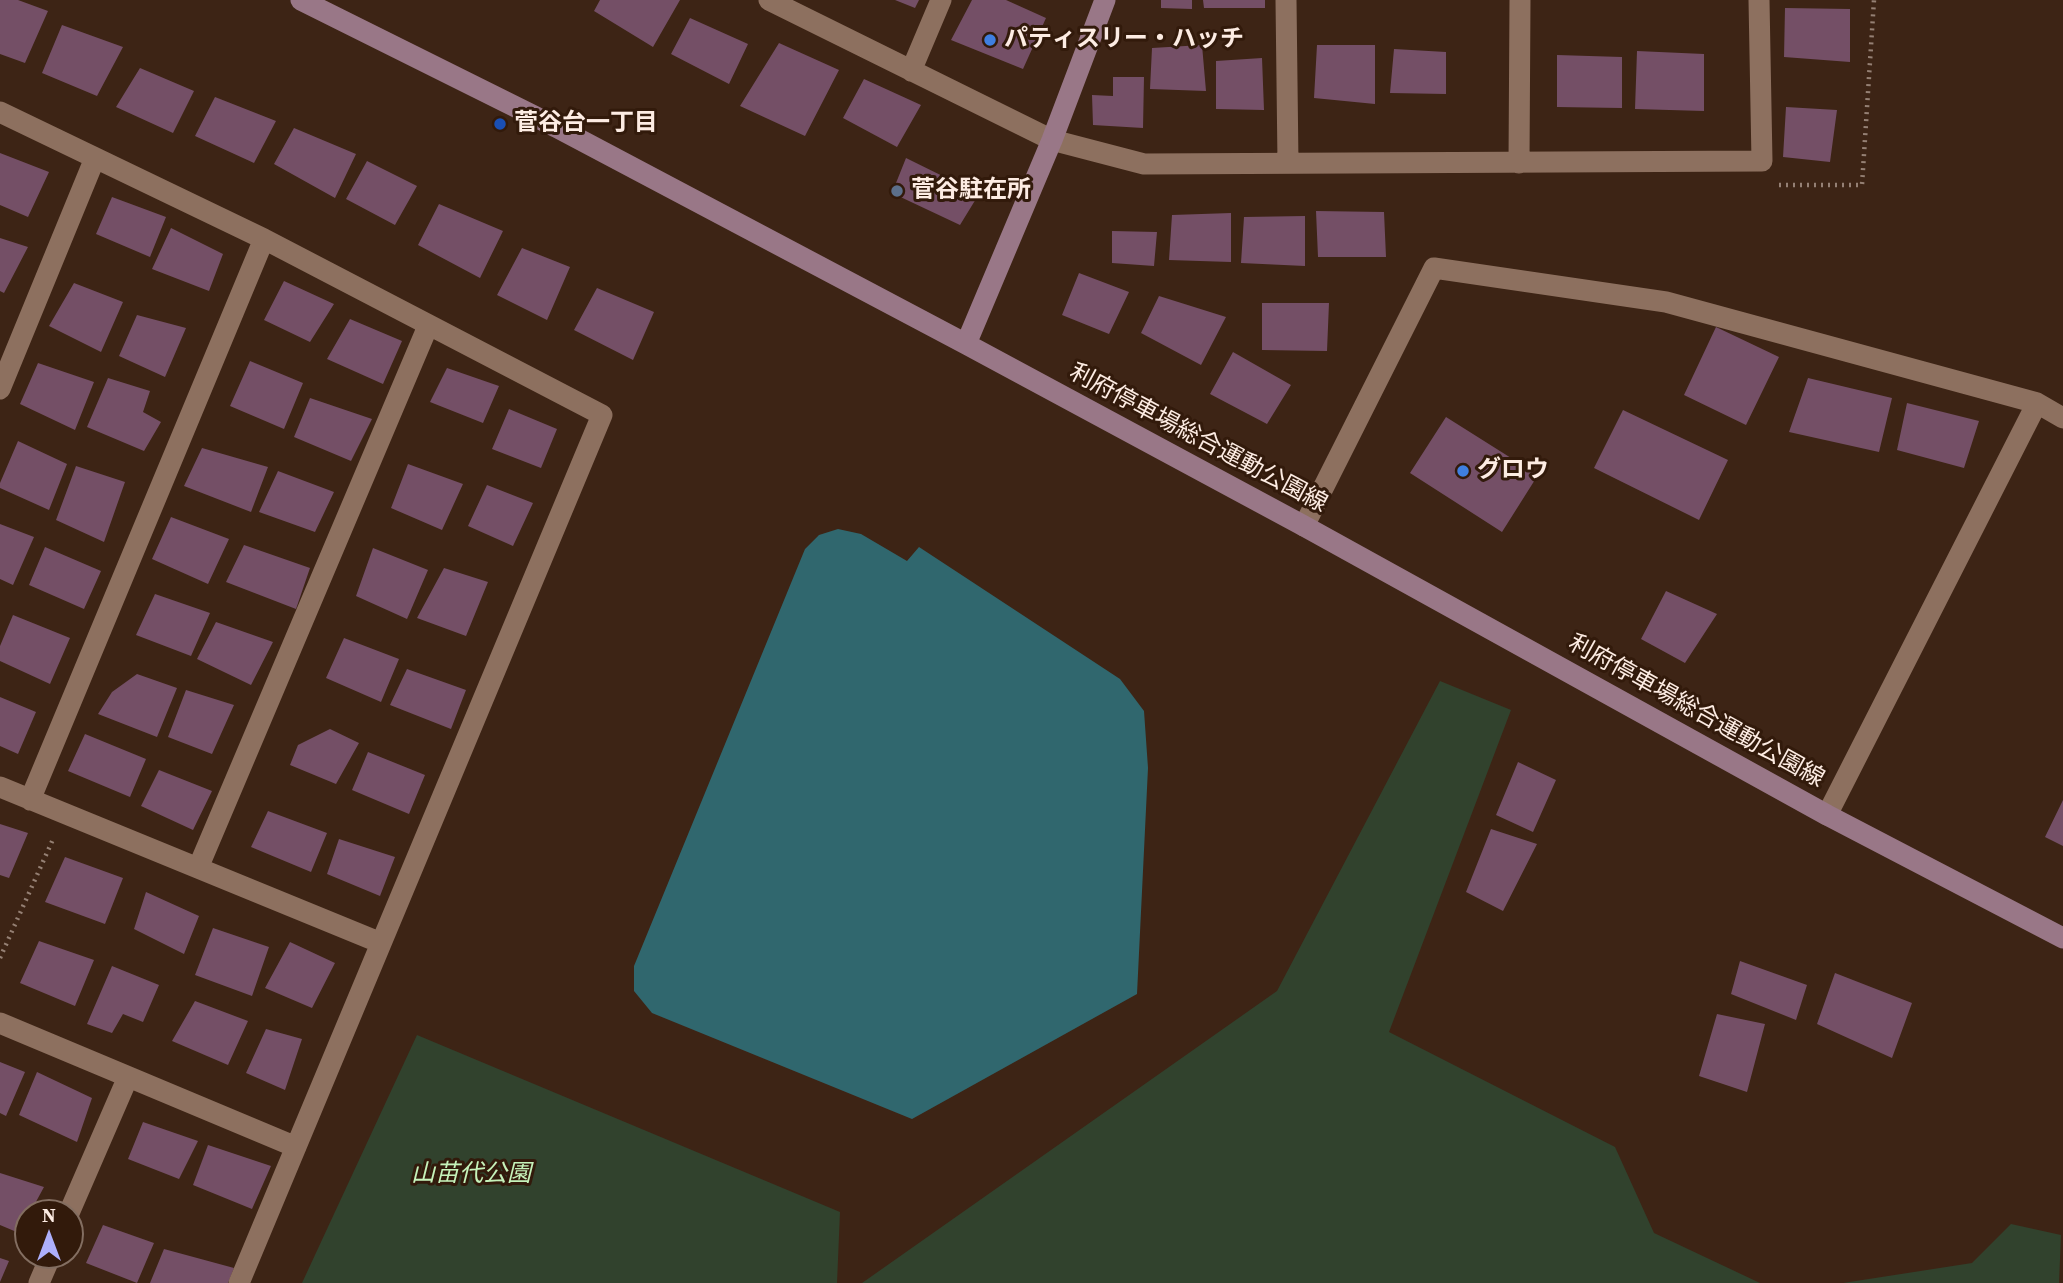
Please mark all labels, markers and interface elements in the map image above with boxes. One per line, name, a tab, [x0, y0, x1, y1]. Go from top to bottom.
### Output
place label: パティスリー・ハッチ	[1004, 26, 1244, 54]
marker: パティスリー・ハッチ	[982, 32, 998, 48]
place label: 菅谷台一丁目	[514, 110, 658, 138]
marker: 菅谷台一丁目	[492, 116, 508, 132]
place label: 菅谷駐在所	[911, 177, 1031, 205]
marker: 菅谷駐在所	[889, 183, 905, 199]
street label: 利府停車場総合運動公園線	[1064, 359, 1332, 519]
place label: グロウ	[1477, 457, 1549, 485]
marker: グロウ	[1455, 463, 1471, 479]
street label: 利府停車場総合運動公園線	[1563, 630, 1829, 794]
park label: 山苗代公園	[411, 1161, 531, 1189]
north arrow	[14, 1199, 84, 1269]
text: N	[42, 1202, 56, 1228]

